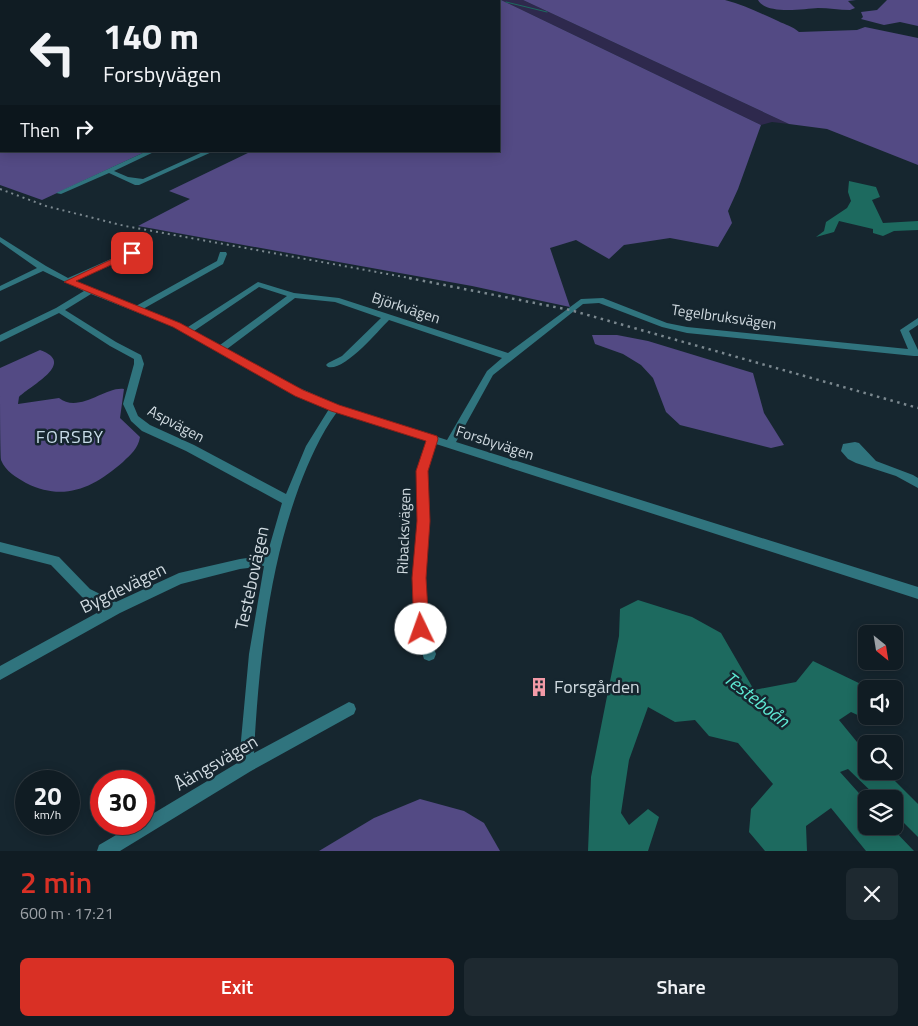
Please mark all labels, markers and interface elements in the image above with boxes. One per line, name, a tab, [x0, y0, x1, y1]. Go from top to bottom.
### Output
text: 140 m	[103, 9, 199, 63]
icon: left	[20, 20, 85, 85]
text: Forsbyvägen	[103, 57, 221, 91]
text: Then	[20, 115, 60, 144]
icon: right	[70, 115, 98, 143]
pin	[111, 232, 153, 274]
icon: arrive	[118, 239, 146, 267]
street label: Björkvägen	[369, 286, 443, 329]
street label: Tegelbruksvägen	[670, 298, 778, 335]
street label: Aspvägen	[144, 399, 209, 448]
street label: Forsbyvägen	[453, 419, 537, 466]
district label: FORSBY	[36, 423, 104, 450]
street label: Ribacksvägen	[390, 487, 417, 575]
street label: Testebovägen	[227, 524, 276, 632]
street label: Bygdevägen	[75, 555, 170, 620]
position arrow	[394, 602, 446, 654]
north arrow	[858, 625, 902, 670]
map controls	[858, 625, 903, 835]
water label: Testeboån	[718, 663, 797, 734]
place label: Forsgården	[554, 673, 640, 700]
building icon: Forsgården	[528, 676, 550, 698]
button: sound	[858, 680, 903, 725]
street label: Åängsvägen	[169, 728, 263, 797]
button: search	[858, 735, 903, 780]
speed limit sign: 30	[90, 770, 155, 835]
text: 20	[33, 777, 62, 815]
button: layers	[858, 790, 903, 835]
text: km/h	[34, 805, 61, 824]
text: 2 min	[20, 859, 92, 905]
button: close	[846, 868, 898, 920]
text: 600 m · 17:21	[20, 901, 114, 925]
button: Exit	[20, 958, 454, 1016]
button: Share	[464, 958, 898, 1016]

